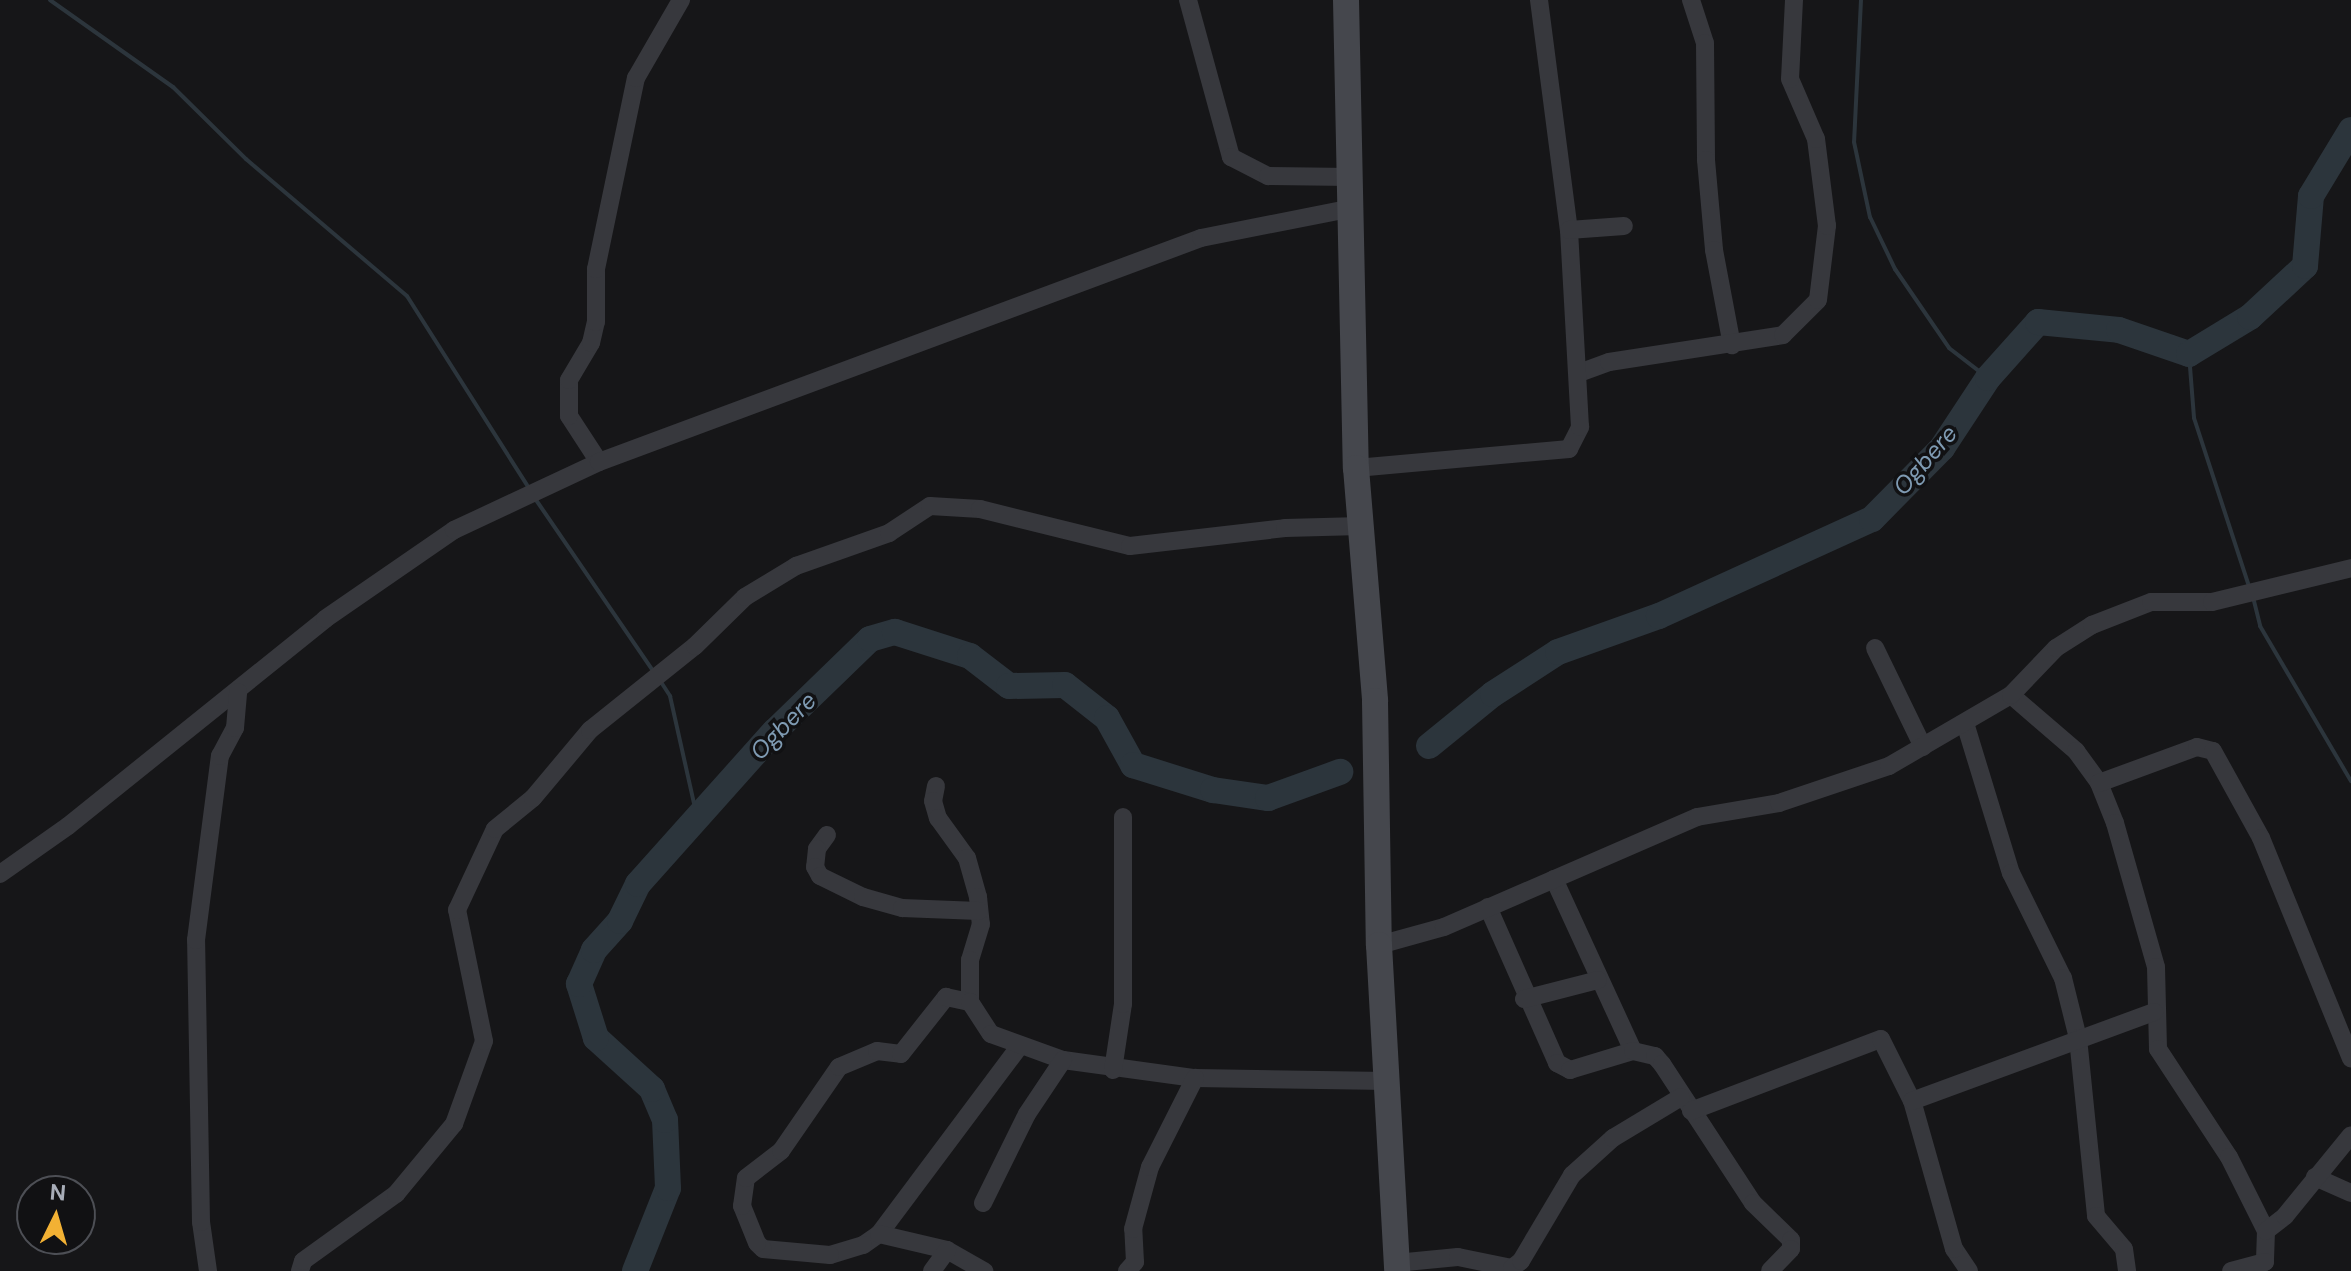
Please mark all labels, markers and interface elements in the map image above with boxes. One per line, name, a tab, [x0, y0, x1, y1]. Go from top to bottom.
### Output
water label: Ogbere	[1887, 419, 1963, 501]
water label: Ogbere	[744, 686, 822, 766]
north arrow	[16, 1175, 96, 1255]
text: N	[49, 1177, 67, 1208]

